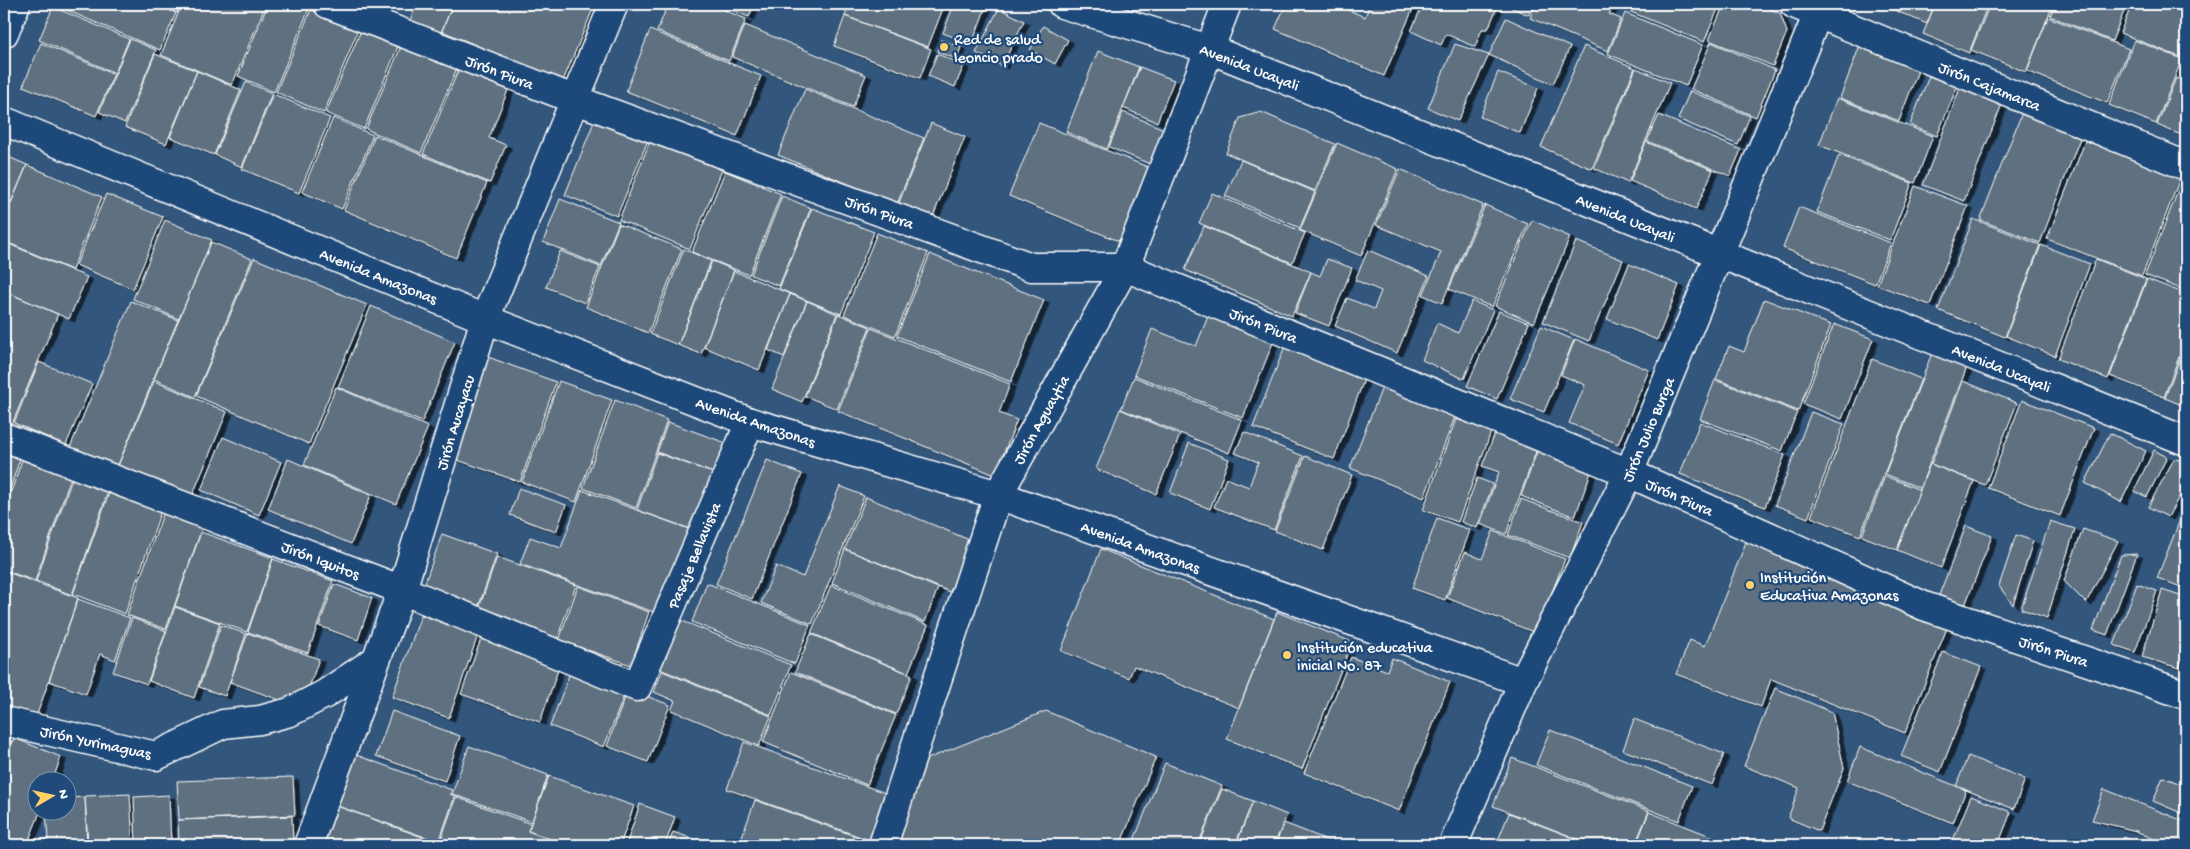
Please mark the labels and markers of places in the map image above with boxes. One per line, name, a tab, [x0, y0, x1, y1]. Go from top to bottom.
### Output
place label: Red de salud leoncio prado	[954, 32, 1043, 69]
marker: Red de salud leoncio prado	[938, 41, 950, 53]
place label: Institución Educativa Amazonas	[1760, 570, 1899, 607]
marker: Institución Educativa Amazonas	[1744, 579, 1756, 591]
place label: Institución educativa inicial No. 87	[1297, 640, 1433, 677]
marker: Institución educativa inicial No. 87	[1281, 649, 1293, 661]

